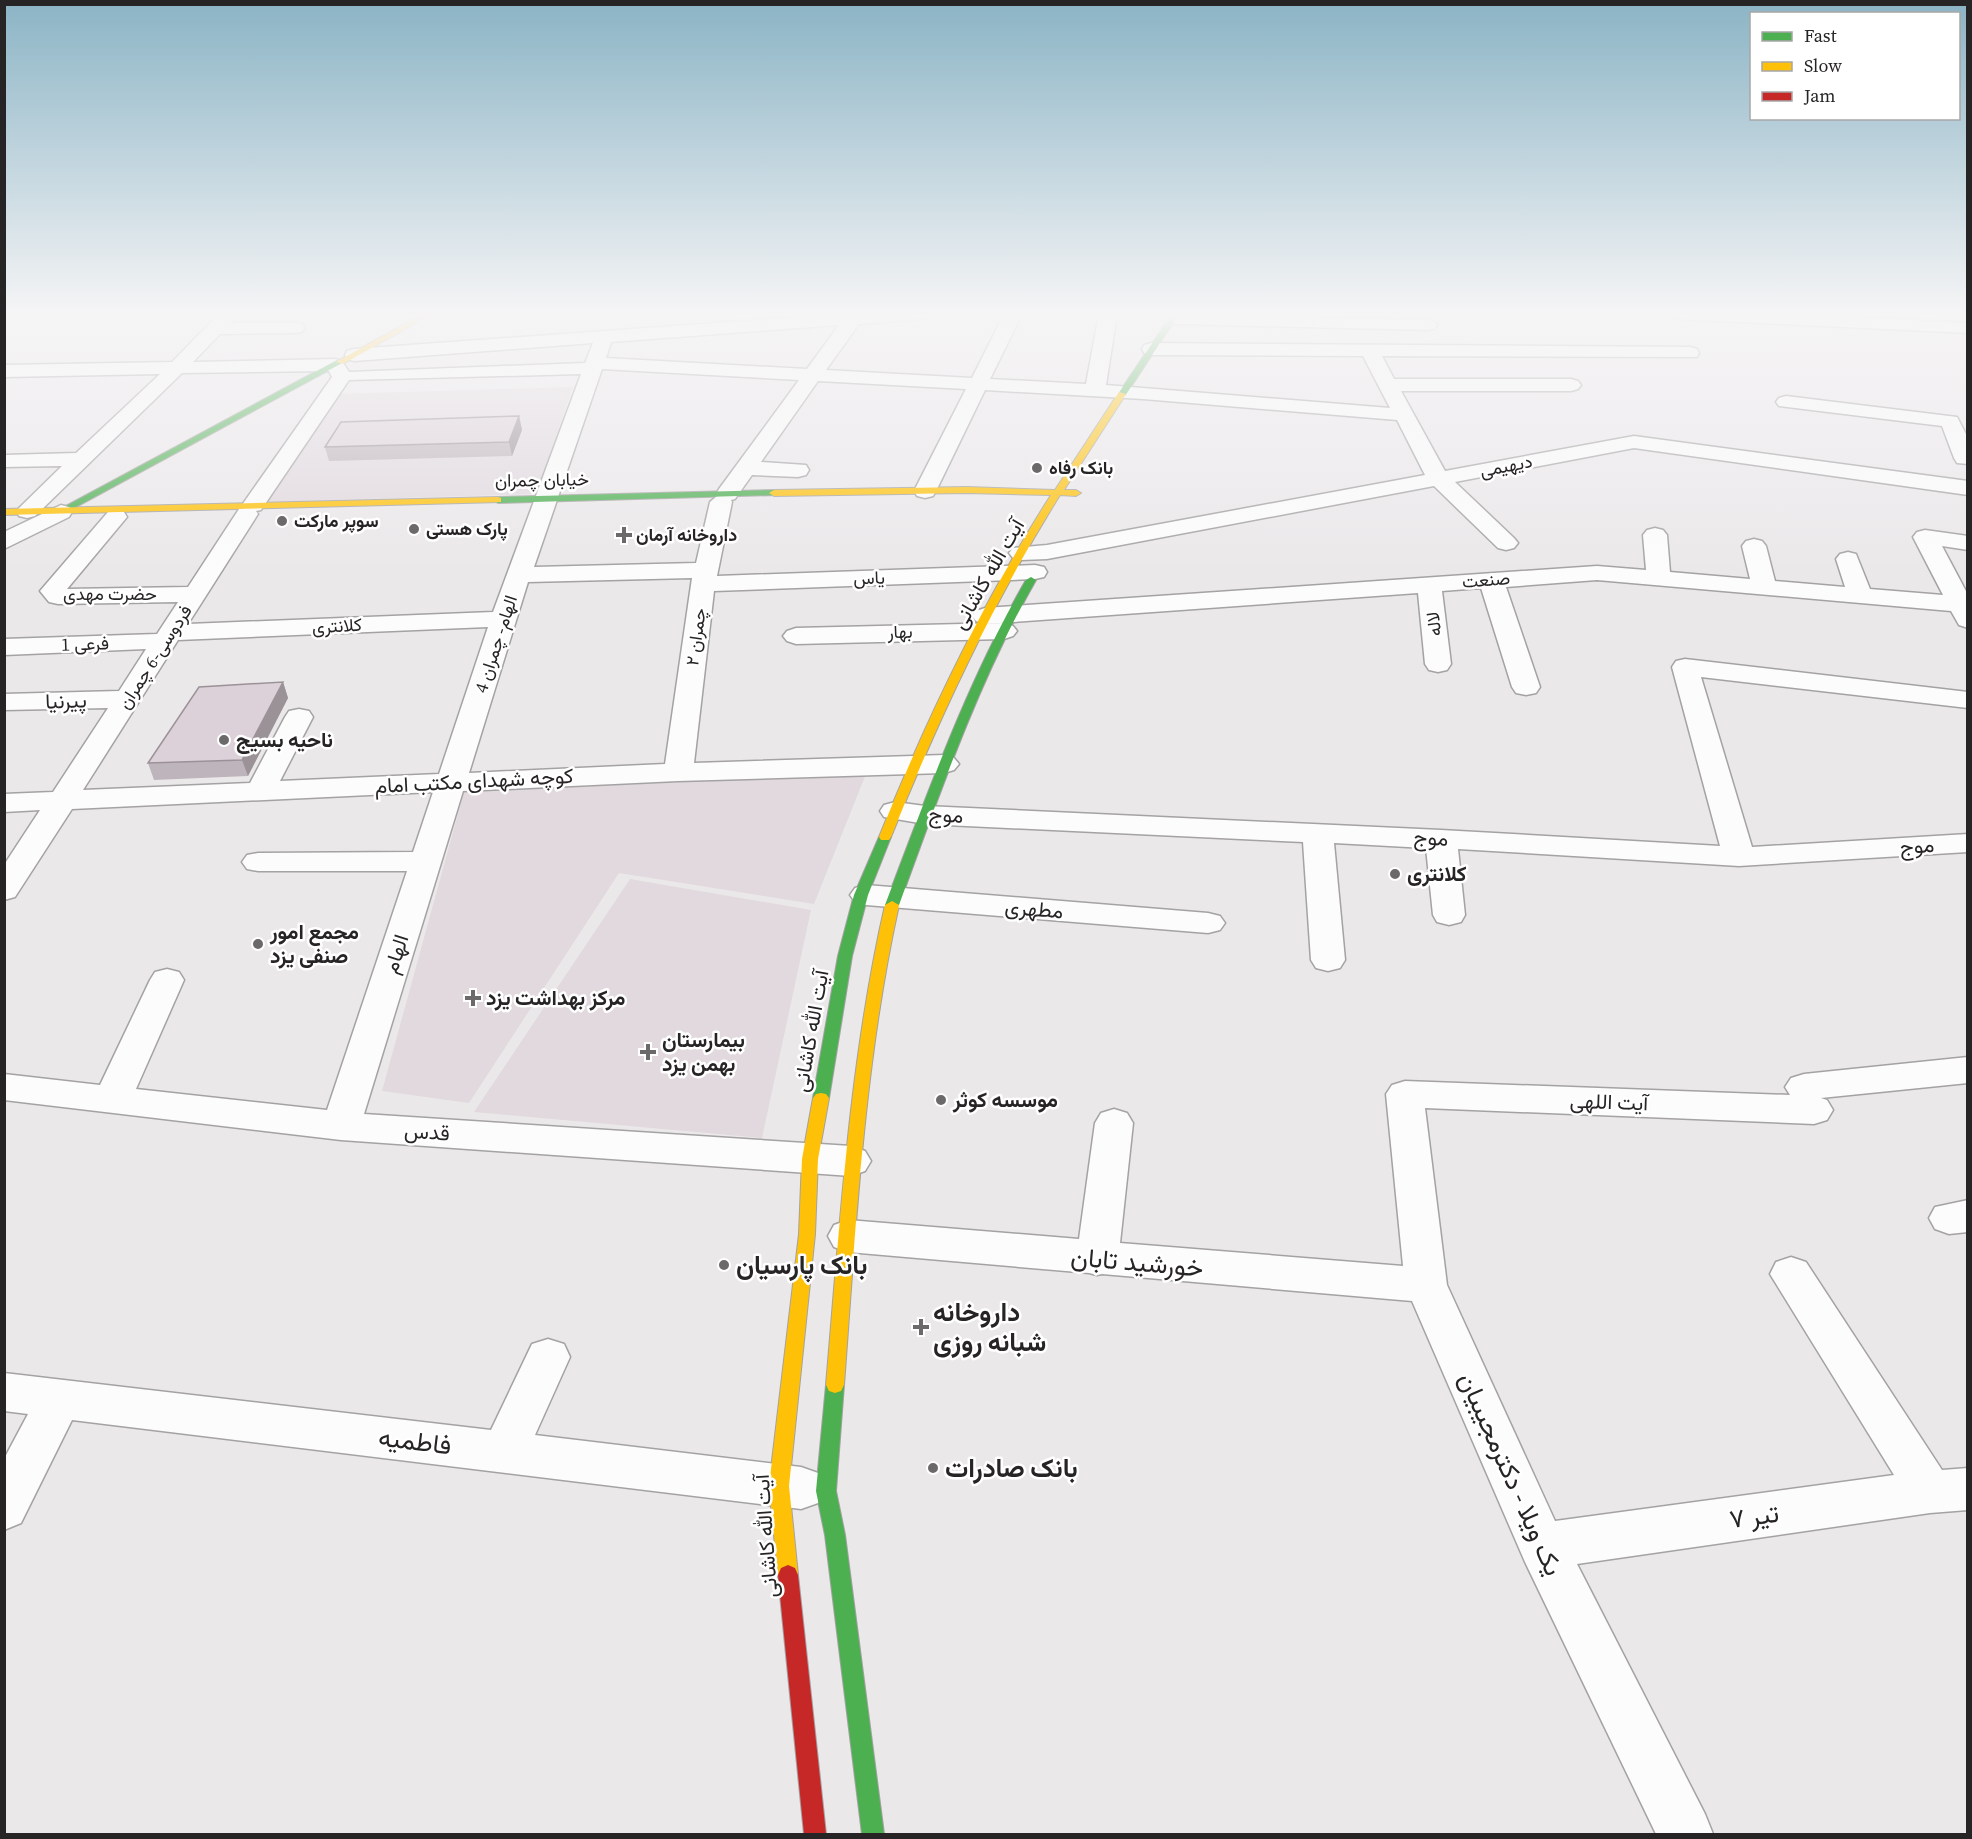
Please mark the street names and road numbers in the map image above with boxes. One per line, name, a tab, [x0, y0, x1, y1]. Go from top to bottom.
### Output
street label: دیهیمی	[1478, 448, 1534, 483]
street label: خیابان چمران	[495, 466, 589, 493]
street label: آیت الله کاشانی	[944, 511, 1032, 635]
street label: یاس	[853, 564, 885, 591]
street label: صنعت	[1461, 565, 1511, 594]
street label: حضرت مهدی	[63, 581, 157, 606]
street label: الهام- چمران 4	[468, 592, 523, 696]
street label: فردوسی-6 چمران	[112, 600, 198, 714]
street label: چمران ۲	[679, 606, 712, 667]
street label: لاله	[1420, 610, 1447, 638]
street label: کلانتری	[311, 612, 363, 639]
street label: بهار	[886, 619, 913, 644]
street label: فرعی 1	[61, 630, 109, 657]
street label: پیرنیا	[45, 685, 87, 716]
street label: کوچه شهدای مکتب امام	[374, 761, 574, 800]
street label: موج	[928, 799, 964, 830]
street label: موج	[1413, 822, 1449, 853]
street label: موج	[1899, 830, 1935, 861]
street label: مطهری	[1004, 891, 1065, 926]
street label: الهام	[376, 931, 415, 977]
street label: آیت الله کاشانی	[785, 965, 836, 1094]
street label: آیت اللهی	[1569, 1086, 1651, 1117]
street label: قدس	[403, 1115, 451, 1148]
street label: خورشید تابان	[1069, 1238, 1205, 1286]
street label: یک ویلا - دکترمجیبیان	[1450, 1367, 1572, 1581]
street label: فاطمیه	[376, 1419, 454, 1463]
street label: آیت الله کاشانی	[747, 1471, 784, 1599]
street label: ۷ تیر	[1727, 1495, 1781, 1537]

